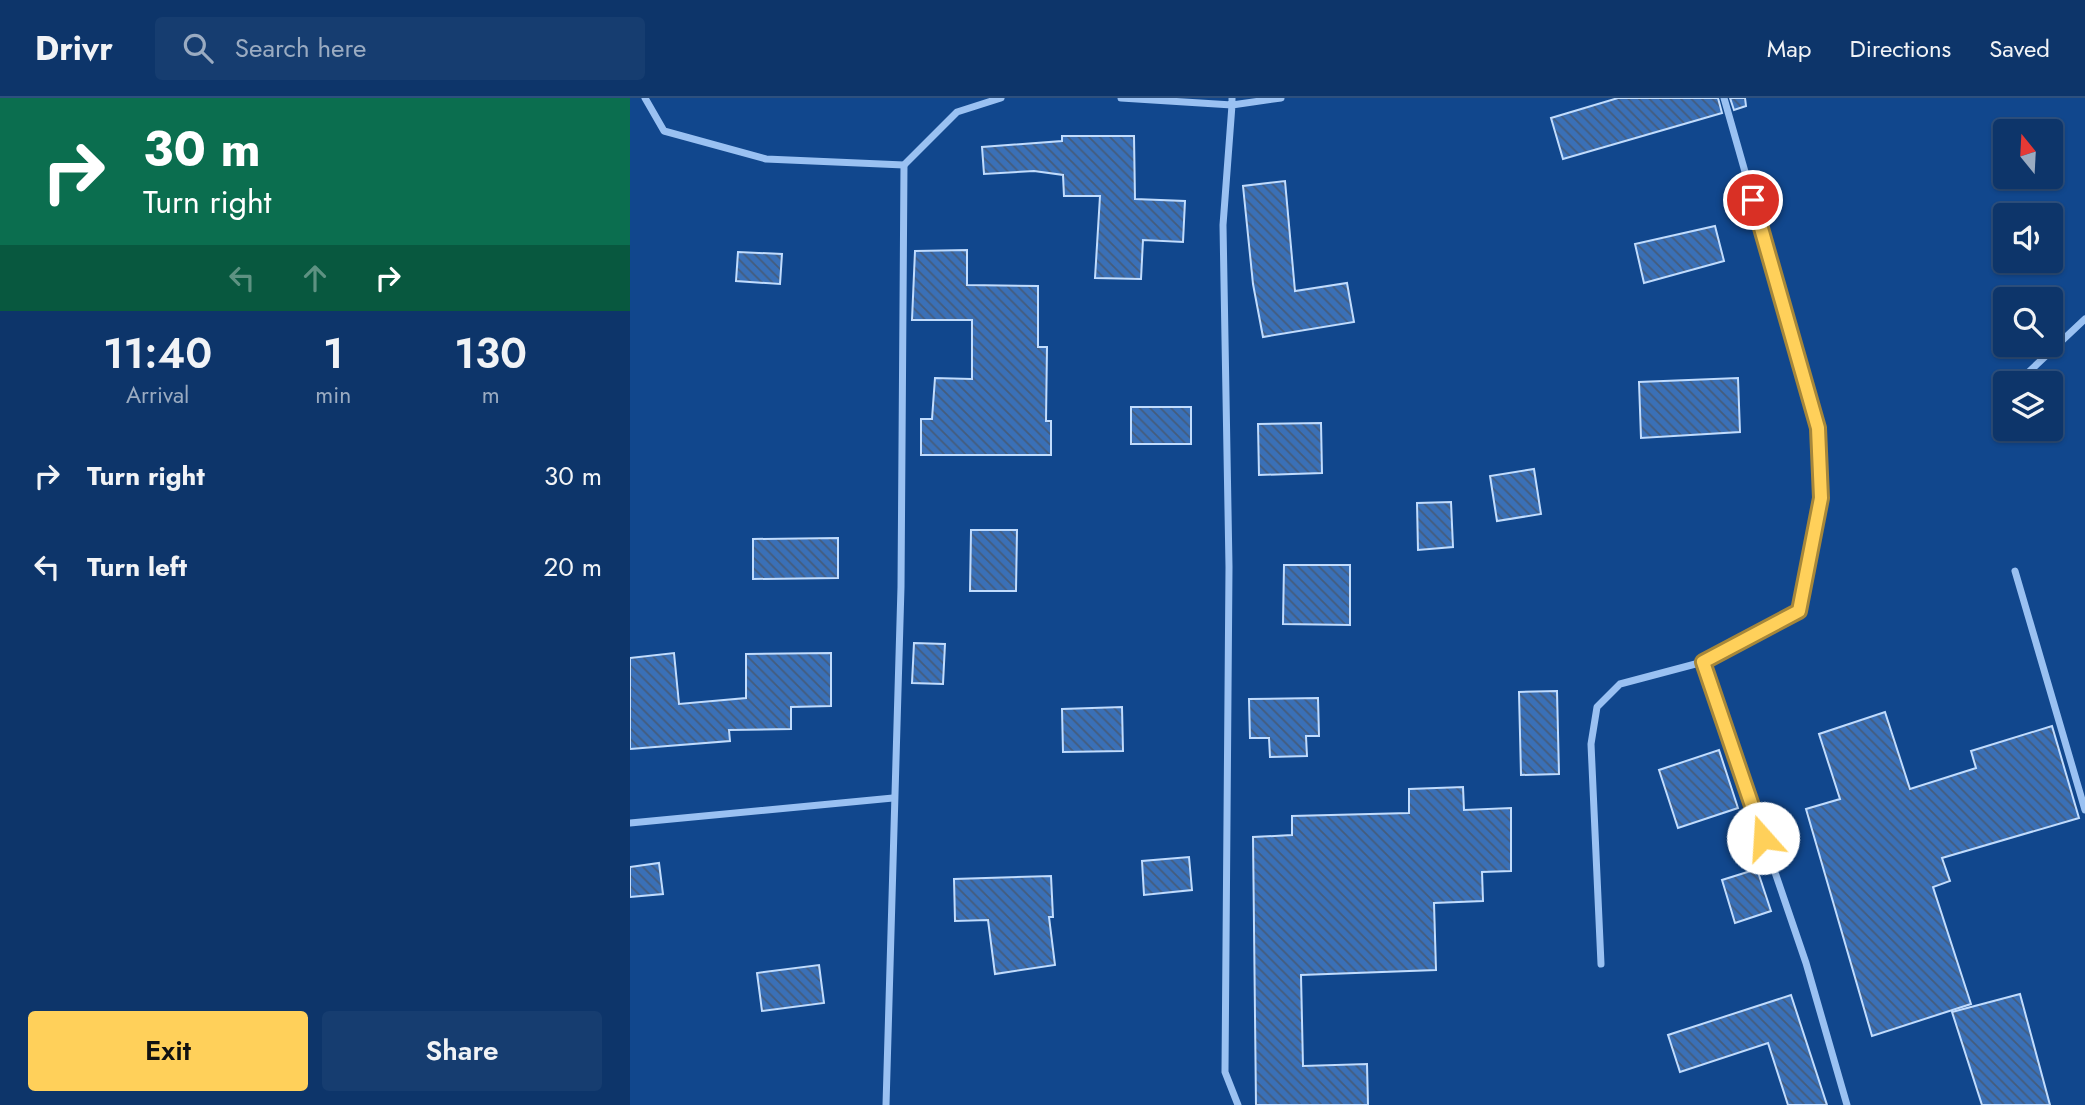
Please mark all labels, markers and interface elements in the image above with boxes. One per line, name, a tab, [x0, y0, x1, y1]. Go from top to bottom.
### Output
search box	[155, 17, 645, 80]
text: Drivr	[35, 25, 113, 72]
icon: search	[179, 29, 217, 67]
text: Search here	[235, 29, 366, 67]
text: Map	[1767, 31, 1812, 66]
text: Directions	[1850, 31, 1951, 66]
text: Saved	[1989, 31, 2050, 66]
text: 30 m	[143, 114, 261, 184]
north arrow	[1993, 119, 2063, 189]
map controls	[1993, 119, 2063, 441]
icon: right	[28, 126, 119, 217]
pin	[1723, 170, 1783, 230]
text: Turn right	[143, 179, 272, 225]
icon: arrive	[1734, 181, 1772, 219]
button: sound	[1993, 203, 2063, 273]
icon: left	[223, 259, 261, 297]
icon: ahead	[296, 259, 334, 297]
icon: right	[369, 259, 407, 297]
button: search	[1993, 287, 2063, 357]
text: 11:40	[103, 323, 212, 384]
text: 1	[323, 323, 344, 384]
text: 130	[454, 323, 527, 384]
button: layers	[1993, 371, 2063, 441]
text: Arrival	[126, 378, 189, 412]
text: min	[315, 378, 351, 412]
text: m	[482, 378, 500, 412]
icon: right	[28, 457, 66, 495]
text: Turn right	[87, 457, 205, 495]
text: 30 m	[544, 457, 602, 495]
icon: left	[28, 548, 66, 586]
text: Turn left	[87, 548, 187, 586]
text: 20 m	[544, 548, 602, 586]
position arrow	[1726, 801, 1800, 875]
button: Exit	[28, 1011, 308, 1091]
button: Share	[322, 1011, 602, 1091]

